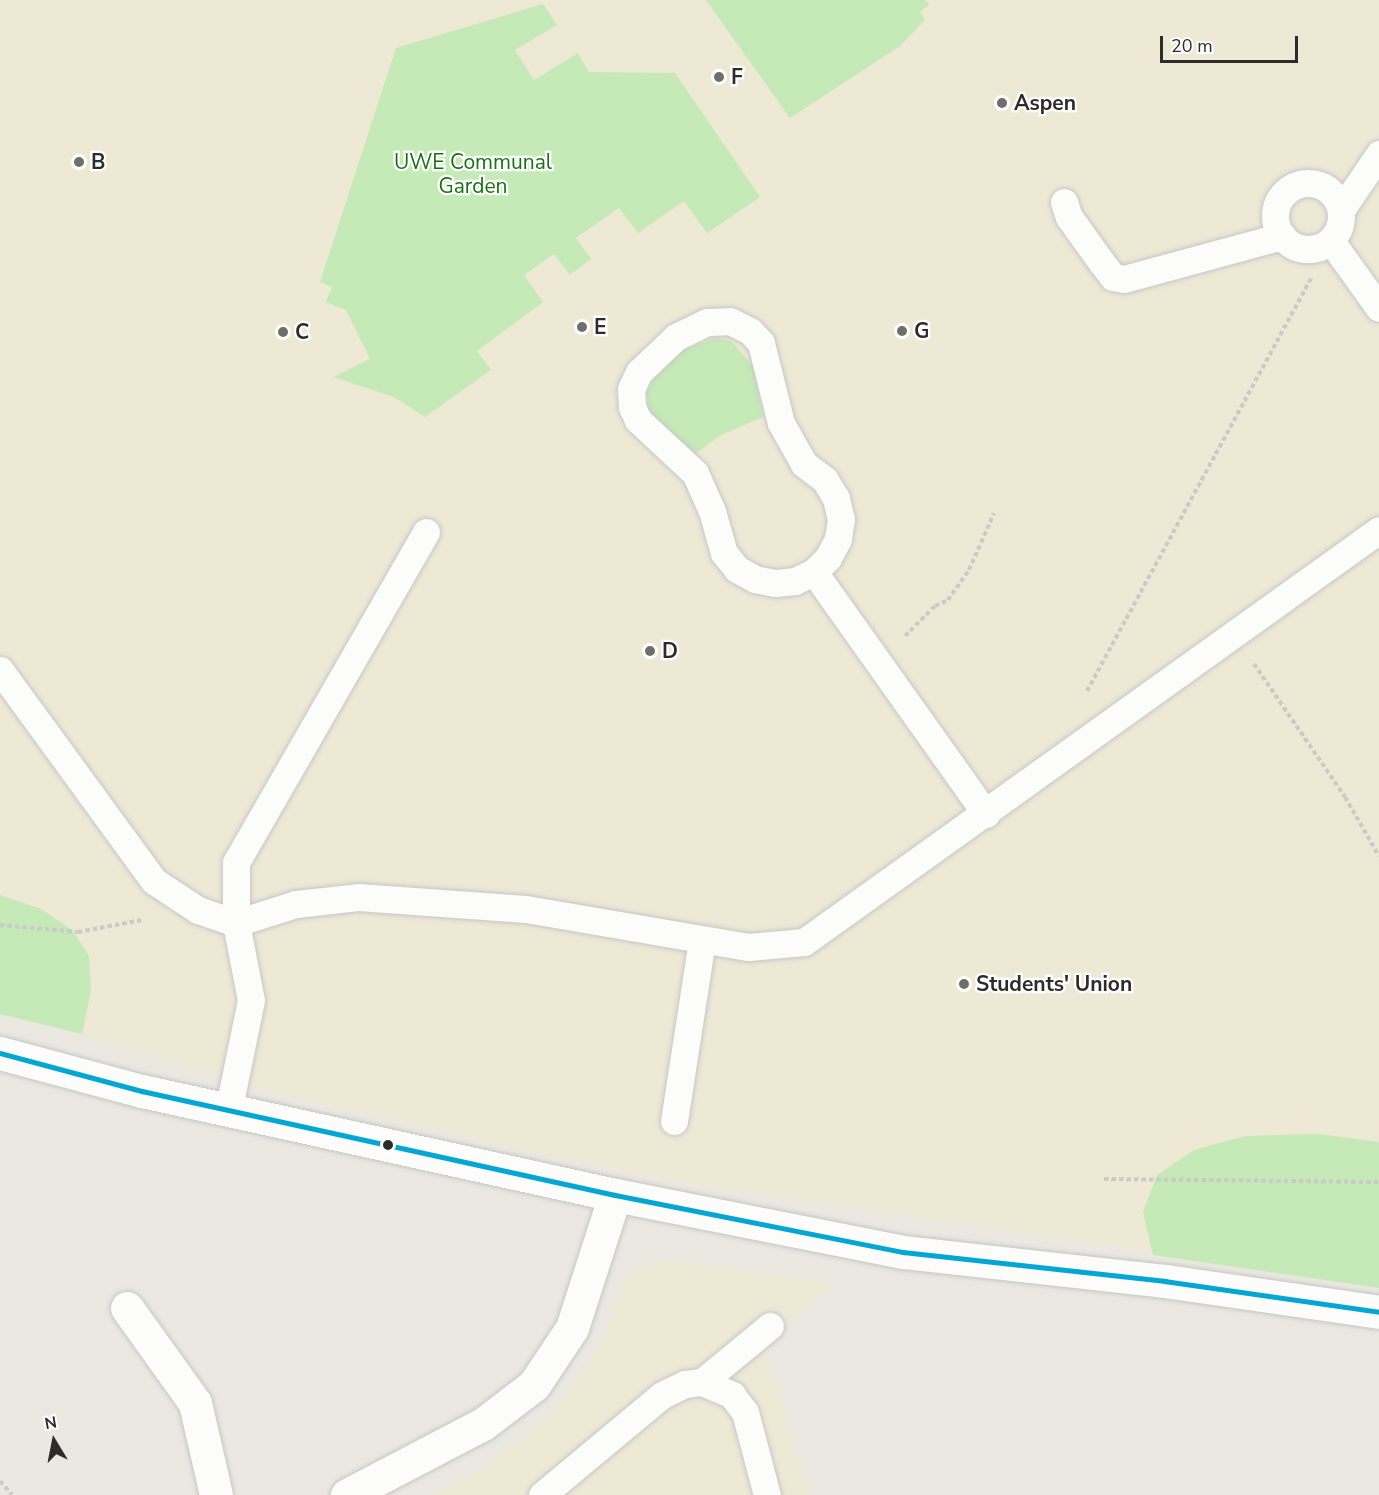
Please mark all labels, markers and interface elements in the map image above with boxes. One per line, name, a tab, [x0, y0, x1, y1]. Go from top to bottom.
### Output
scale bar	[1163, 24, 1301, 62]
text: 20 m	[1171, 34, 1213, 58]
place label: F	[731, 64, 743, 90]
marker: F	[712, 70, 726, 84]
place label: Aspen	[1014, 90, 1076, 116]
marker: Aspen	[995, 96, 1009, 110]
place label: B	[91, 149, 105, 175]
park label: UWE Communal Garden	[394, 149, 552, 199]
marker: B	[72, 155, 86, 169]
place label: E	[594, 314, 607, 340]
place label: G	[914, 318, 929, 344]
place label: C	[295, 319, 309, 345]
marker: E	[575, 320, 589, 334]
marker: G	[895, 324, 909, 338]
marker: C	[276, 325, 290, 339]
place label: D	[662, 638, 678, 664]
marker: D	[643, 644, 657, 658]
place label: Students' Union	[976, 971, 1132, 997]
marker: Students' Union	[957, 977, 971, 991]
unlabelled marker	[382, 1139, 394, 1151]
north arrow	[24, 1411, 84, 1471]
text: N	[43, 1411, 59, 1435]

